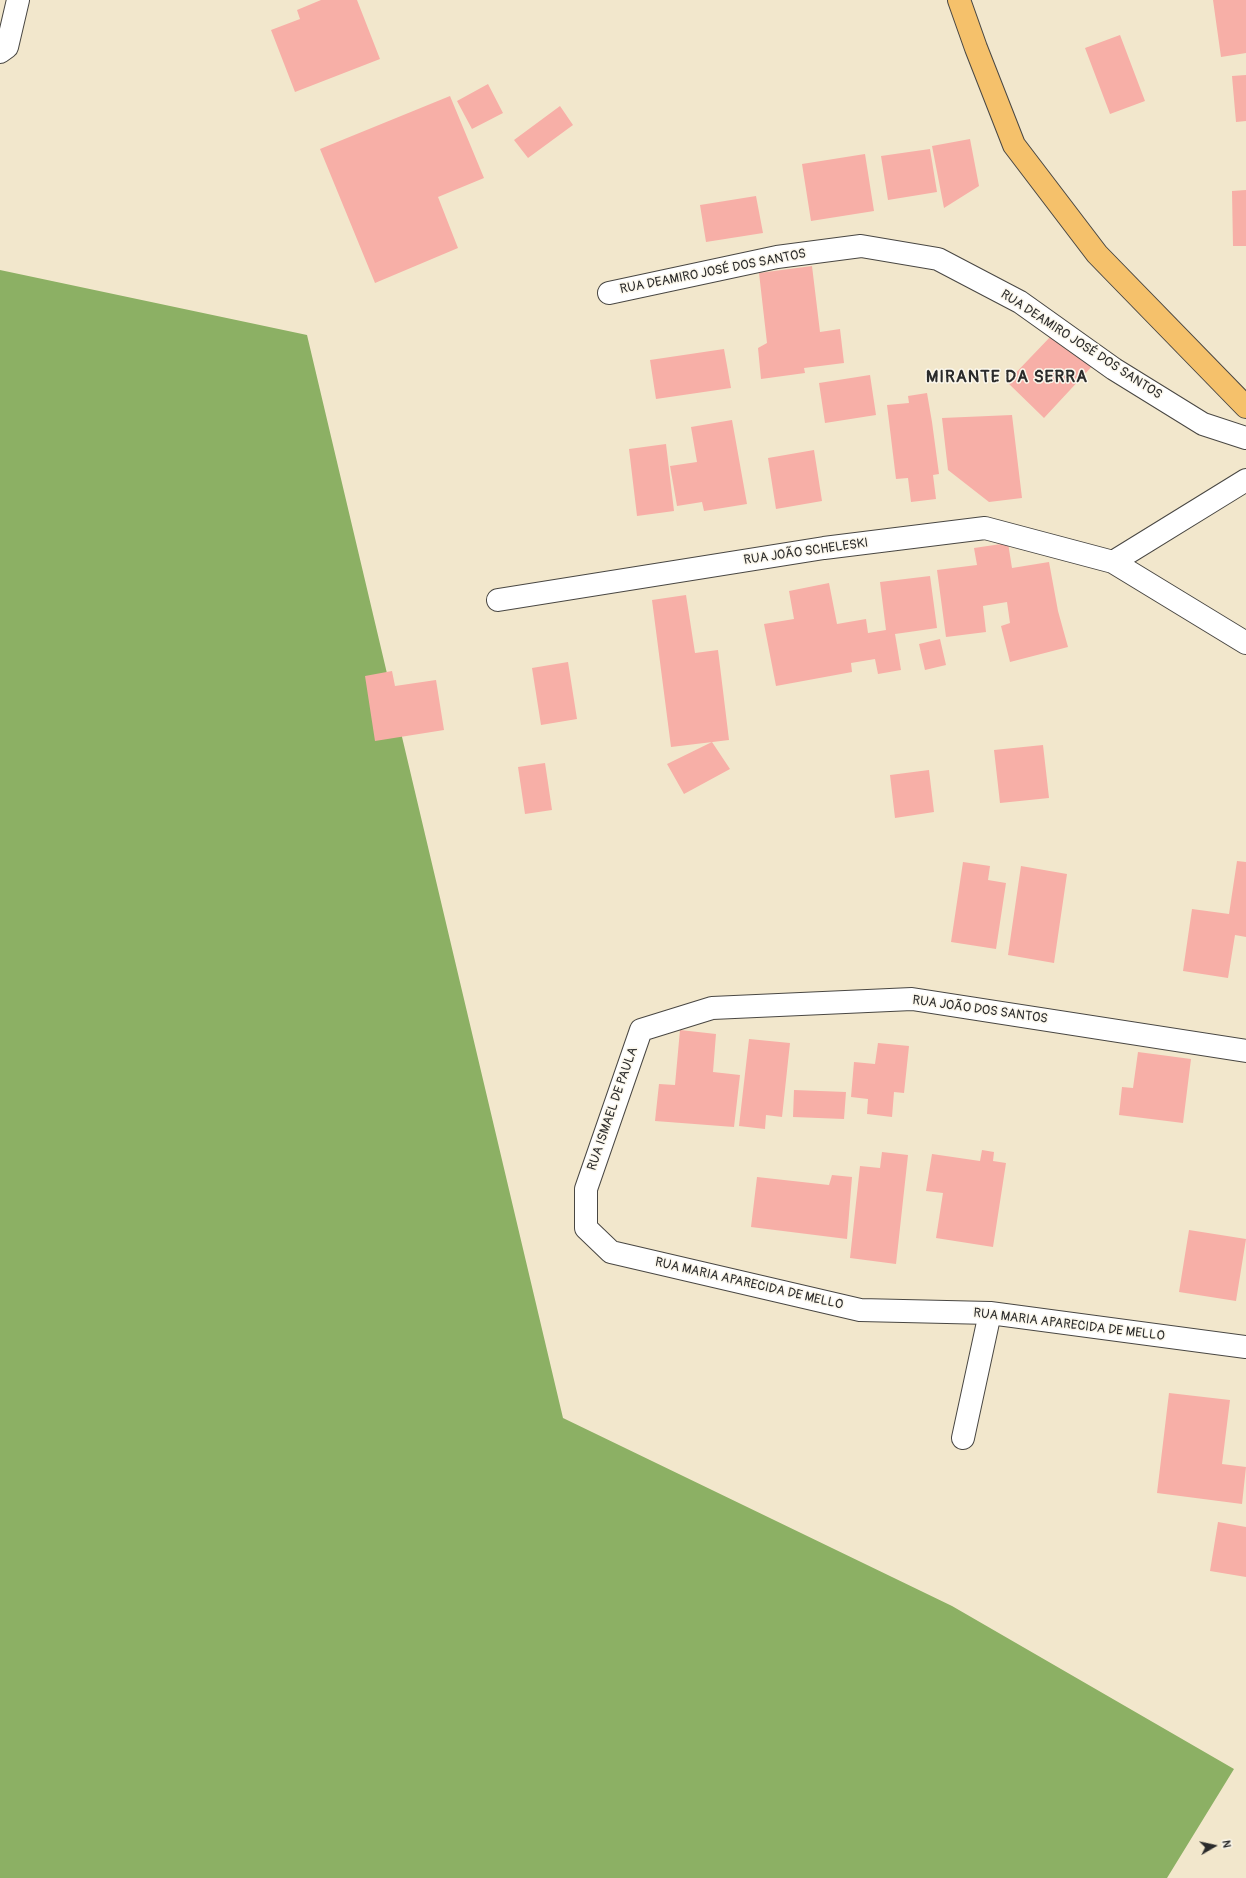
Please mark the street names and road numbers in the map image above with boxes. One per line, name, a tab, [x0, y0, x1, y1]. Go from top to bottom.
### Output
street label: RUA DEAMIRO JOSÉ DOS SANTOS	[619, 246, 807, 298]
street label: RUA DEAMIRO JOSÉ DOS SANTOS	[997, 287, 1165, 403]
street label: RUA JOÃO SCHELESKI	[743, 536, 869, 568]
street label: RUA JOÃO DOS SANTOS	[911, 993, 1049, 1027]
street label: RUA ISMAEL DE PAULA	[585, 1045, 641, 1173]
street label: RUA MARIA APARECIDA DE MELLO	[654, 1255, 844, 1313]
street label: RUA MARIA APARECIDA DE MELLO	[973, 1306, 1165, 1344]

